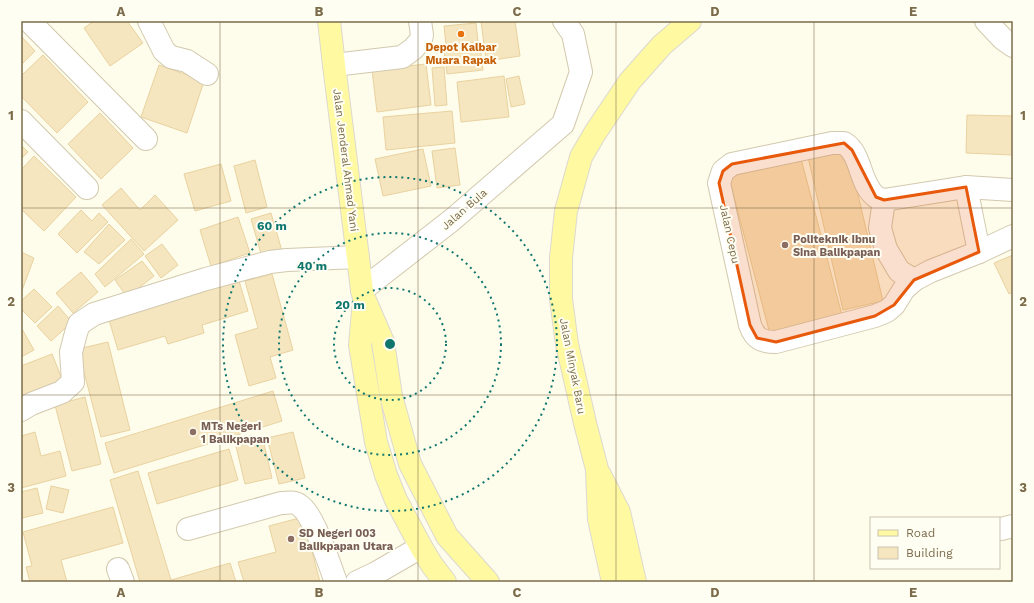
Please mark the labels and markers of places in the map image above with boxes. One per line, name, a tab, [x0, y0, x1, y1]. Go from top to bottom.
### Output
marker: Depot Kalbar Muara Rapak	[456, 29, 466, 39]
place label: Depot Kalbar Muara Rapak	[425, 41, 497, 67]
place label: Politeknik Ibnu Sina Balikpapan	[793, 233, 880, 259]
marker: Politeknik Ibnu Sina Balikpapan	[780, 240, 790, 250]
centre of rings	[383, 337, 397, 351]
place label: MTs Negeri 1 Balikpapan	[201, 420, 270, 446]
marker: MTs Negeri 1 Balikpapan	[188, 427, 198, 437]
place label: SD Negeri 003 Balikpapan Utara	[299, 527, 394, 553]
marker: SD Negeri 003 Balikpapan Utara	[286, 534, 296, 544]

